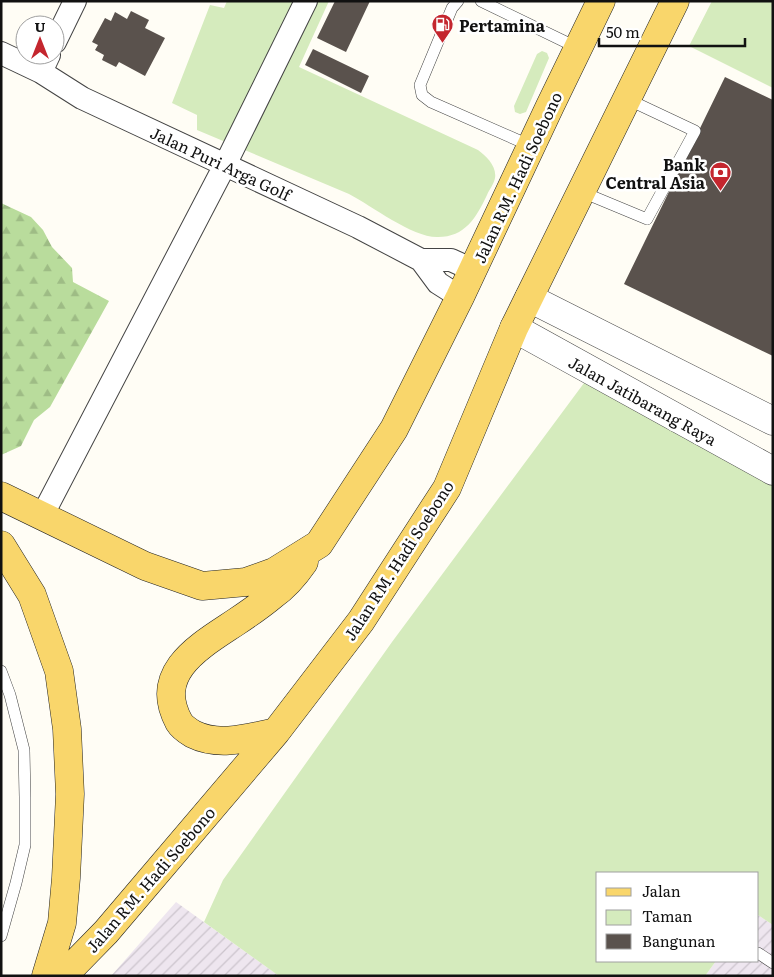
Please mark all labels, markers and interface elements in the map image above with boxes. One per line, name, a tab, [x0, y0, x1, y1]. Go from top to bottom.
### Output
fuel station icon: Pertamina	[431, 13, 455, 44]
place label: Pertamina	[459, 13, 546, 37]
north arrow	[15, 15, 65, 65]
scale bar	[599, 15, 745, 47]
text: U	[34, 16, 46, 36]
text: 50 m	[606, 20, 640, 43]
street label: Jalan RM. Hadi Soebono	[467, 87, 567, 267]
street label: Jalan Puri Arga Golf	[147, 120, 297, 207]
place label: Bank Central Asia	[605, 152, 706, 194]
bank icon: Bank Central Asia	[709, 161, 733, 192]
street label: Jalan Jatibarang Raya	[565, 349, 722, 451]
street label: Jalan RM. Hadi Soebono	[337, 475, 459, 645]
street label: Jalan RM. Hadi Soebono	[80, 801, 220, 957]
legend	[596, 872, 759, 962]
text: Jalan	[642, 879, 681, 902]
text: Taman	[642, 904, 692, 927]
text: Bangunan	[642, 929, 716, 952]

